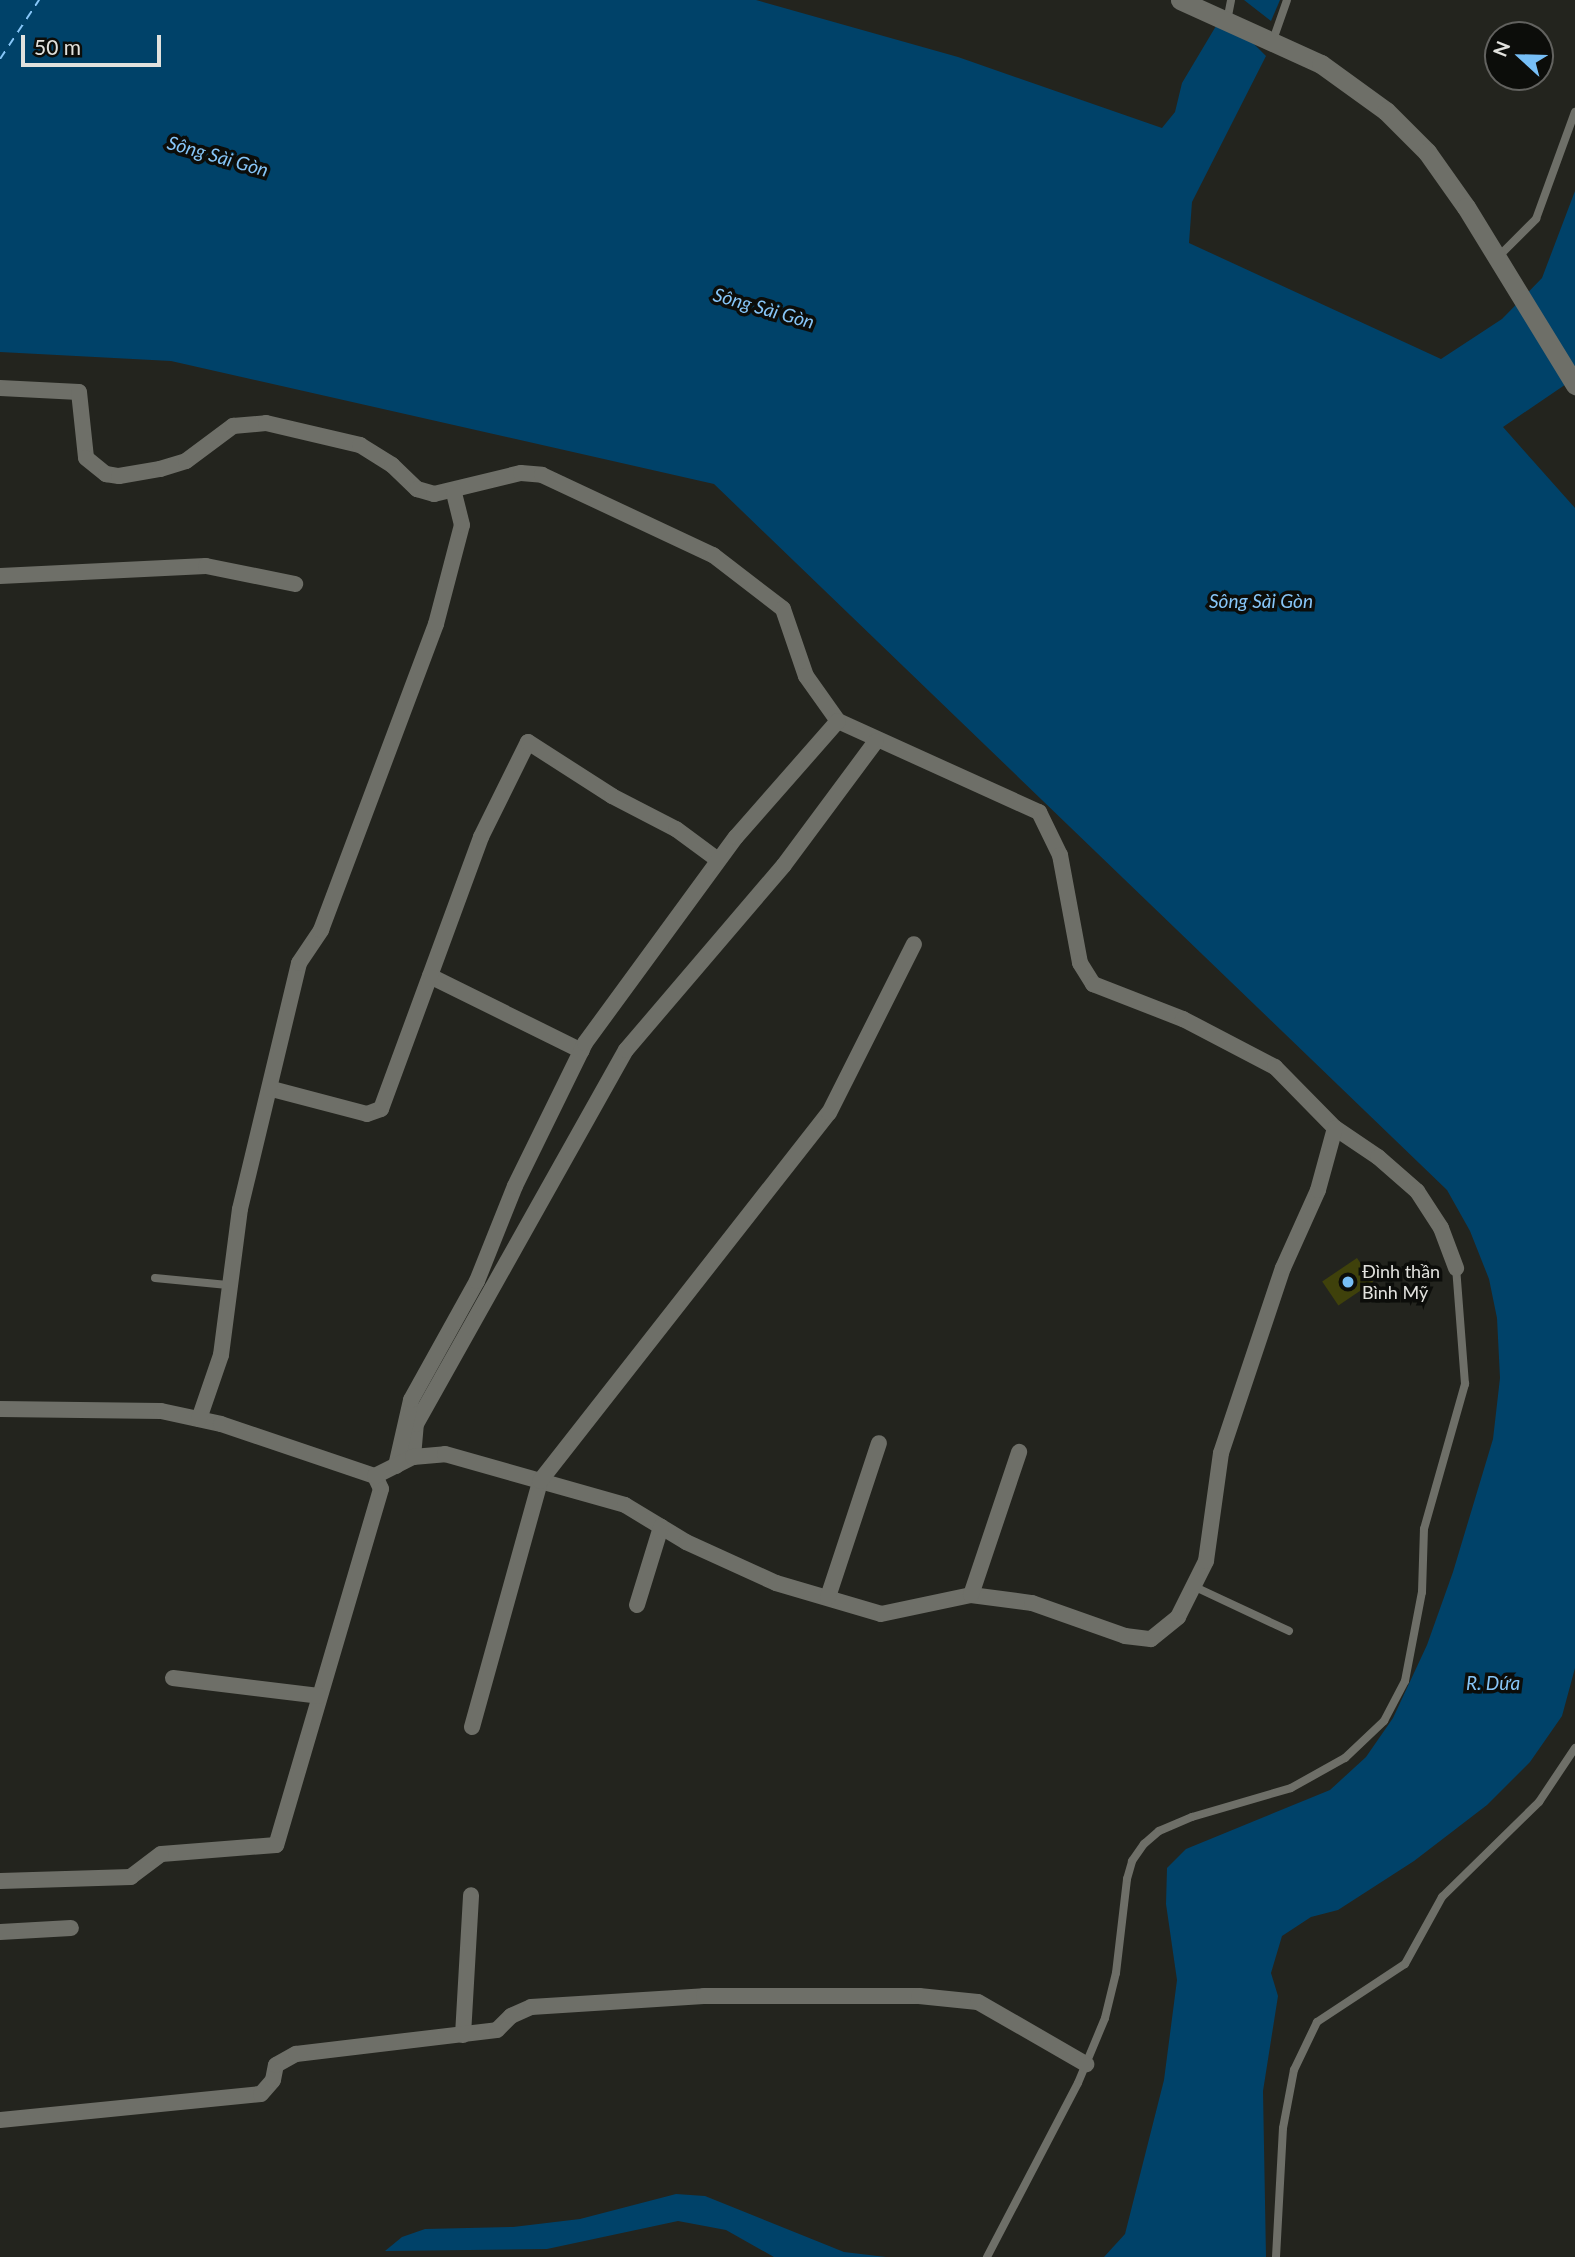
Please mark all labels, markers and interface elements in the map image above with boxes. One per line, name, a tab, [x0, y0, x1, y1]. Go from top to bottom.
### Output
scale bar	[24, 21, 164, 65]
north arrow	[1484, 21, 1554, 91]
text: 50 m	[34, 34, 81, 59]
text: N	[1488, 38, 1514, 60]
water label: Sông Sài Gòn	[165, 131, 271, 181]
water label: Sông Sài Gòn	[711, 283, 817, 333]
water label: Sông Sài Gòn	[1209, 590, 1313, 612]
place label: Đình thần Bình Mỹ	[1362, 1261, 1440, 1304]
marker: Đình thần Bình Mỹ	[1340, 1274, 1356, 1290]
water label: R. Dứa	[1466, 1672, 1520, 1694]

